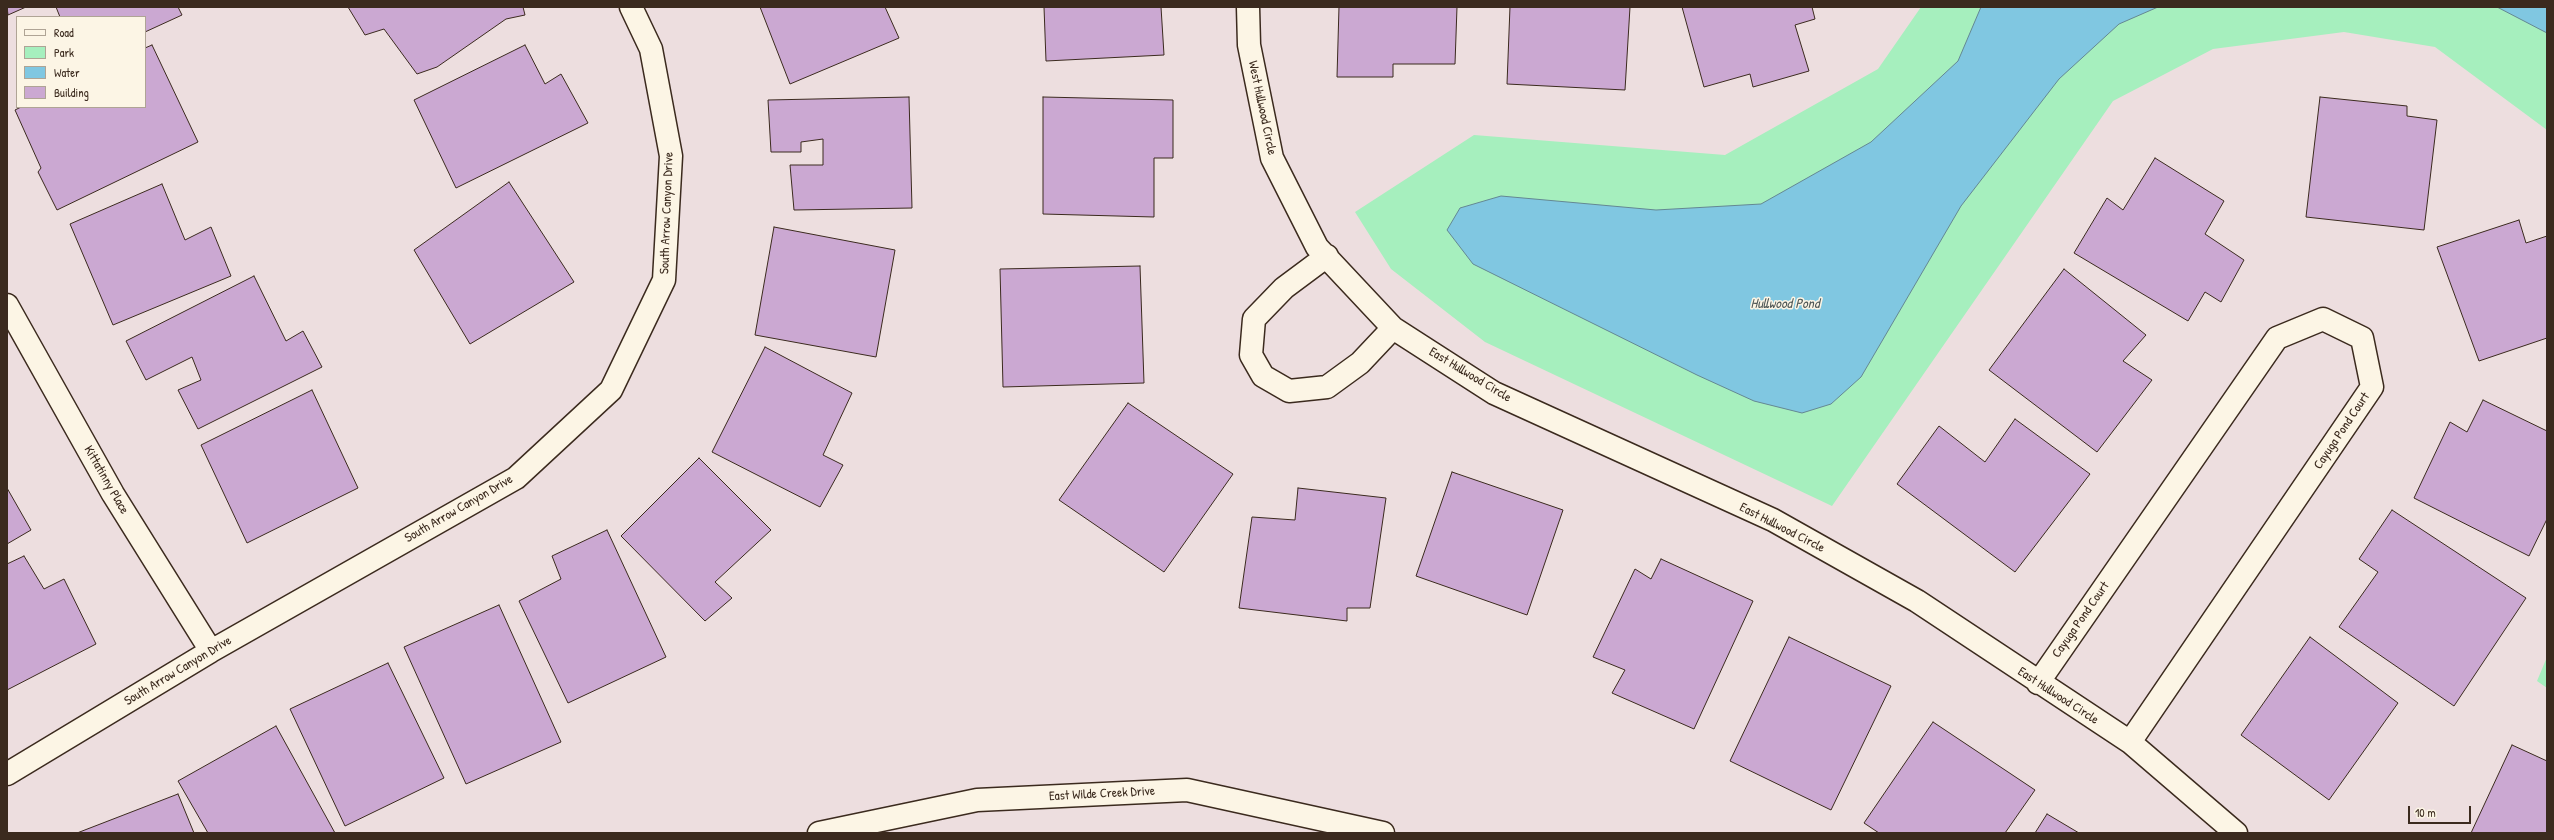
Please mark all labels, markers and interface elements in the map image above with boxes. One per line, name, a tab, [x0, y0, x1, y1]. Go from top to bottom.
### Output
legend	[16, 16, 146, 108]
text: Road	[54, 24, 74, 41]
text: Park	[54, 44, 74, 61]
street label: West Hullwood Circle	[1244, 60, 1280, 156]
text: Water	[54, 64, 80, 81]
text: Building	[54, 84, 89, 101]
street label: South Arrow Canyon Drive	[657, 152, 677, 274]
water label: Hullwood Pond	[1751, 296, 1819, 312]
street label: East Hullwood Circle	[1426, 344, 1514, 406]
street label: Cayuga Pond Court	[2311, 390, 2373, 472]
street label: Kittatinny Place	[80, 443, 132, 517]
street label: South Arrow Canyon Drive	[402, 472, 516, 546]
street label: East Hullwood Circle	[1737, 500, 1827, 556]
street label: Cayuga Pond Court	[2049, 579, 2113, 661]
street label: South Arrow Canyon Drive	[122, 633, 234, 709]
street label: East Hullwood Circle	[2015, 664, 2101, 728]
street label: East Wilde Creek Drive	[1049, 783, 1155, 805]
scale bar	[2410, 798, 2473, 824]
text: 10 m	[2415, 804, 2436, 821]

